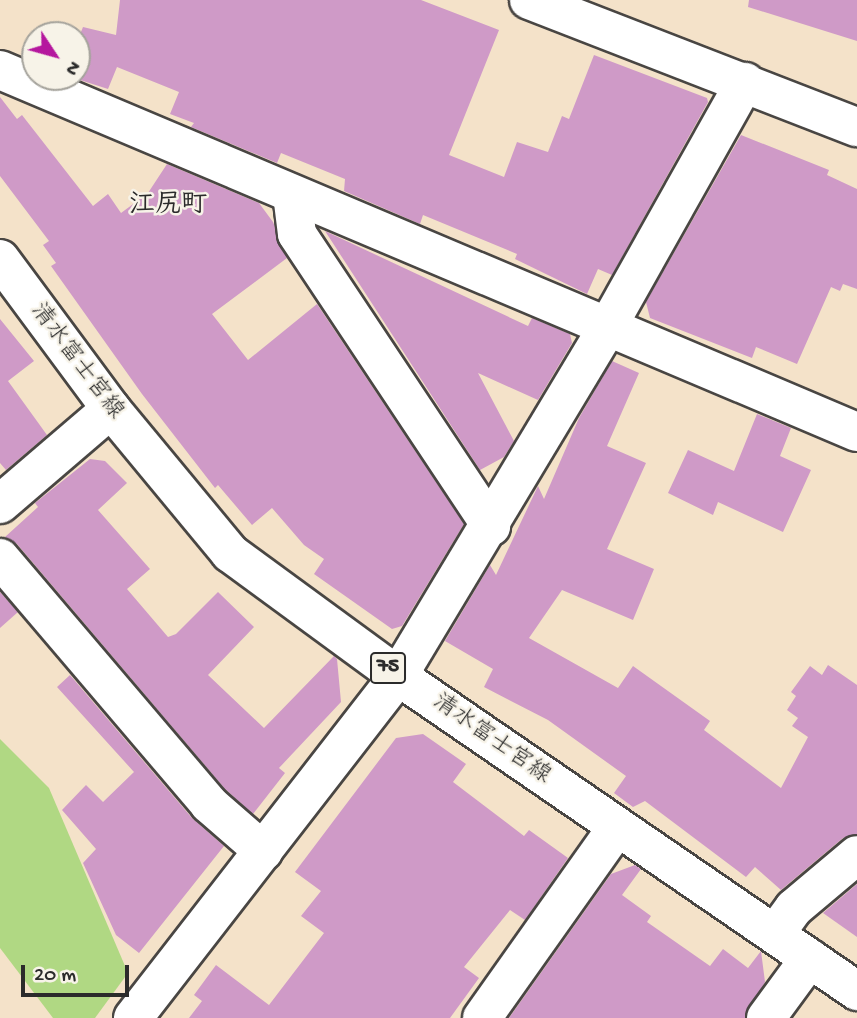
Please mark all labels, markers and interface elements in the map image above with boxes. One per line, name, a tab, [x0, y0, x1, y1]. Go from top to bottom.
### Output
north arrow	[21, 21, 91, 91]
text: N	[59, 56, 85, 79]
district label: 江尻町	[129, 191, 207, 223]
street label: 清水富士宮線	[23, 299, 129, 425]
road number: 75	[369, 650, 407, 686]
street label: 清水富士宮線	[427, 689, 555, 791]
scale bar	[24, 951, 133, 995]
text: 20 m	[34, 964, 76, 989]

